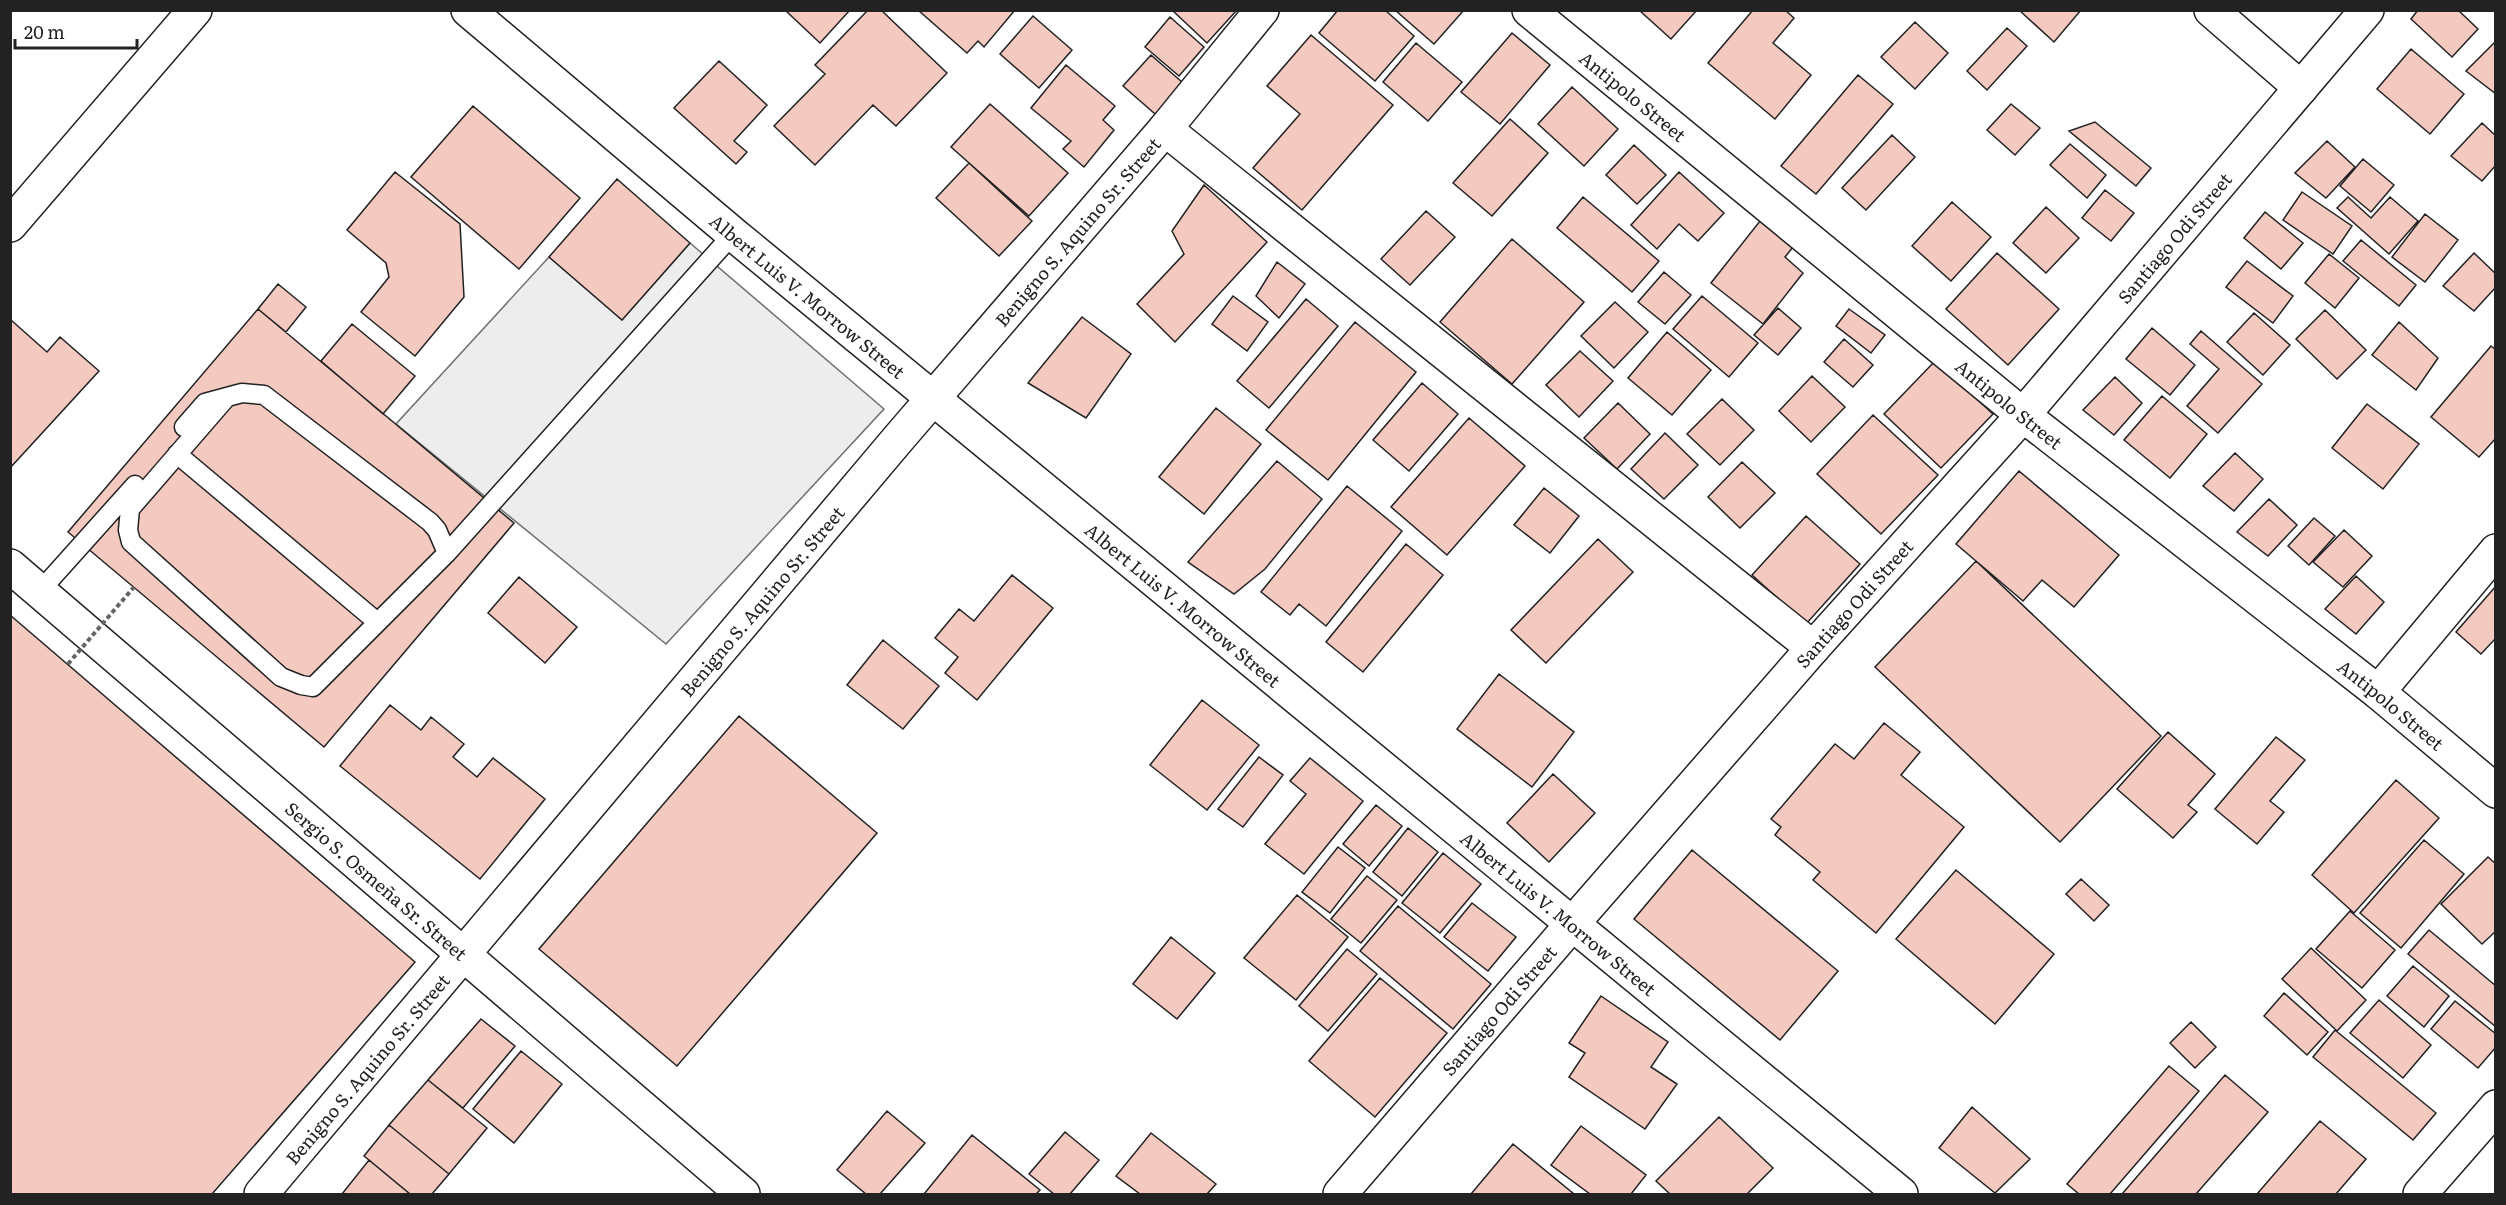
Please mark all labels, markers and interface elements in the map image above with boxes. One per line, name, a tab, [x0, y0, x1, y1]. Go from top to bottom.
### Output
scale bar	[15, 12, 136, 50]
text: 20 m	[24, 18, 65, 45]
street label: Antipolo Street	[1574, 44, 1693, 148]
street label: Benigno S. Aquino Sr. Street	[988, 130, 1167, 332]
street label: Santiago Odi Street	[2110, 166, 2238, 309]
street label: Albert Luis V. Morrow Street	[704, 207, 912, 385]
street label: Antipolo Street	[1950, 352, 2069, 455]
street label: Benigno S. Aquino Sr. Street	[673, 499, 850, 702]
street label: Albert Luis V. Morrow Street	[1080, 516, 1288, 693]
street label: Santiago Odi Street	[1789, 532, 1919, 673]
street label: Antipolo Street	[2332, 652, 2451, 756]
street label: Sergio S. Osmeña Sr. Street	[280, 794, 474, 967]
street label: Albert Luis V. Morrow Street	[1455, 824, 1663, 1002]
street label: Santiago Odi Street	[1435, 938, 1563, 1081]
street label: Benigno S. Aquino Sr. Street	[278, 967, 456, 1170]

